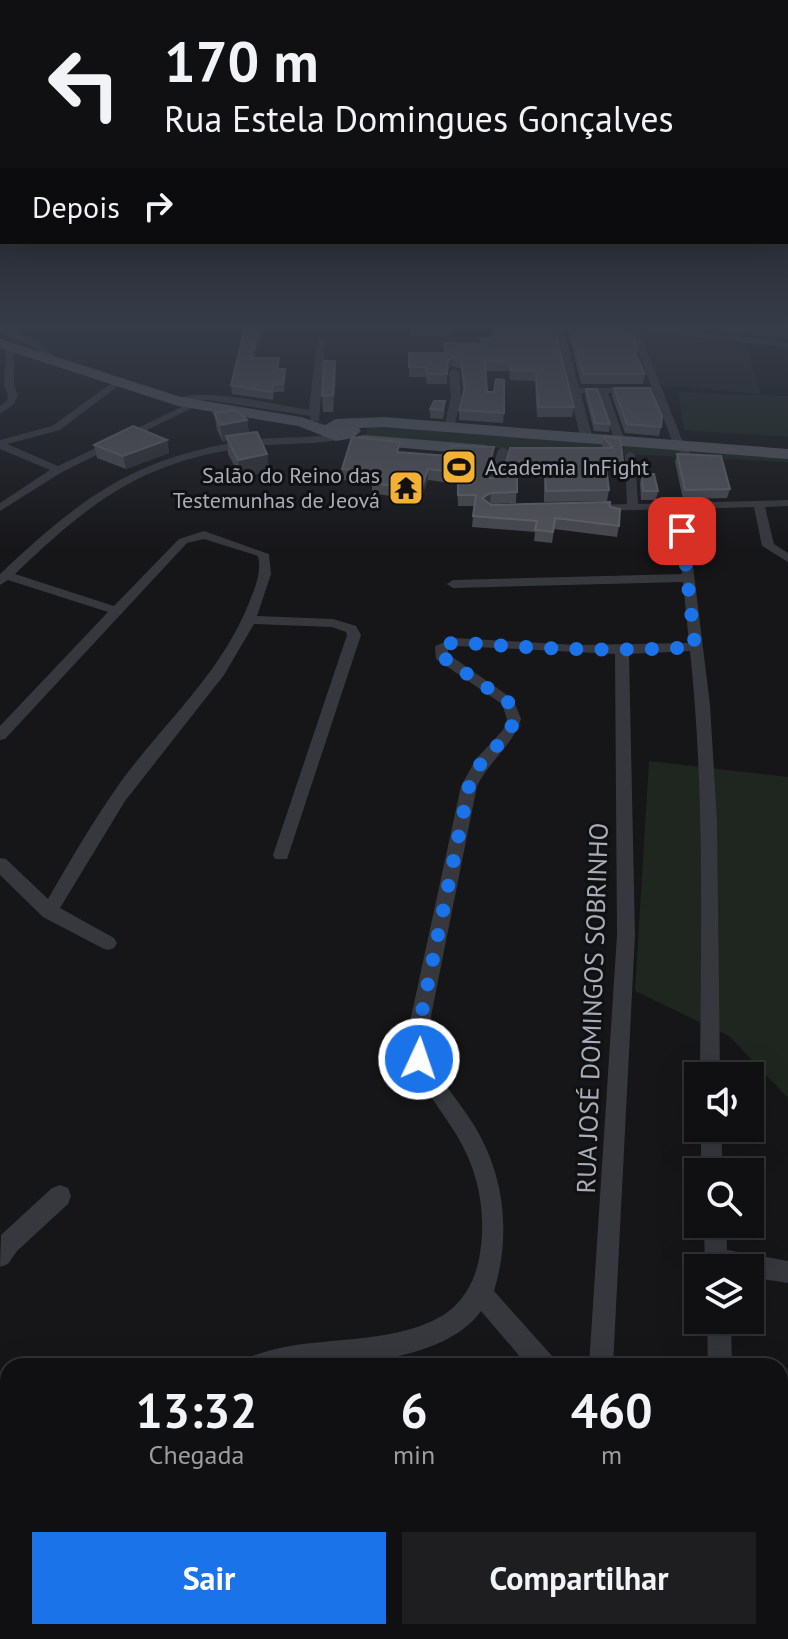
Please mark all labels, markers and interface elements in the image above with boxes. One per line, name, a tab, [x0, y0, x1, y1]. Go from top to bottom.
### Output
text: 170 m	[164, 25, 319, 97]
icon: left	[32, 32, 136, 136]
text: Rua Estela Domingues Gonçalves	[164, 95, 674, 142]
icon: right	[136, 184, 180, 228]
text: Depois	[32, 187, 120, 226]
sports icon: Academia InFight	[440, 448, 478, 486]
place label: Academia InFight	[485, 453, 650, 481]
place label: Salão do Reino das Testemunhas de Jeová	[173, 461, 380, 514]
temple icon: Salão do Reino das Testemunhas de Jeová	[387, 469, 425, 507]
pin	[648, 497, 716, 565]
icon: arrive	[660, 509, 704, 553]
street label: RUA JOSÉ DOMINGOS SOBRINHO	[569, 822, 615, 1194]
position arrow	[377, 1017, 461, 1101]
map controls	[684, 1062, 764, 1334]
button: sound	[684, 1062, 764, 1142]
button: search	[684, 1158, 764, 1238]
button: layers	[684, 1254, 764, 1334]
text: 13:32	[136, 1379, 257, 1441]
text: 6	[400, 1379, 428, 1441]
text: 460	[571, 1379, 652, 1441]
text: Chegada	[149, 1438, 244, 1471]
text: min	[393, 1438, 435, 1471]
text: m	[601, 1438, 622, 1471]
button: Sair	[32, 1532, 386, 1624]
button: Compartilhar	[402, 1532, 756, 1624]

